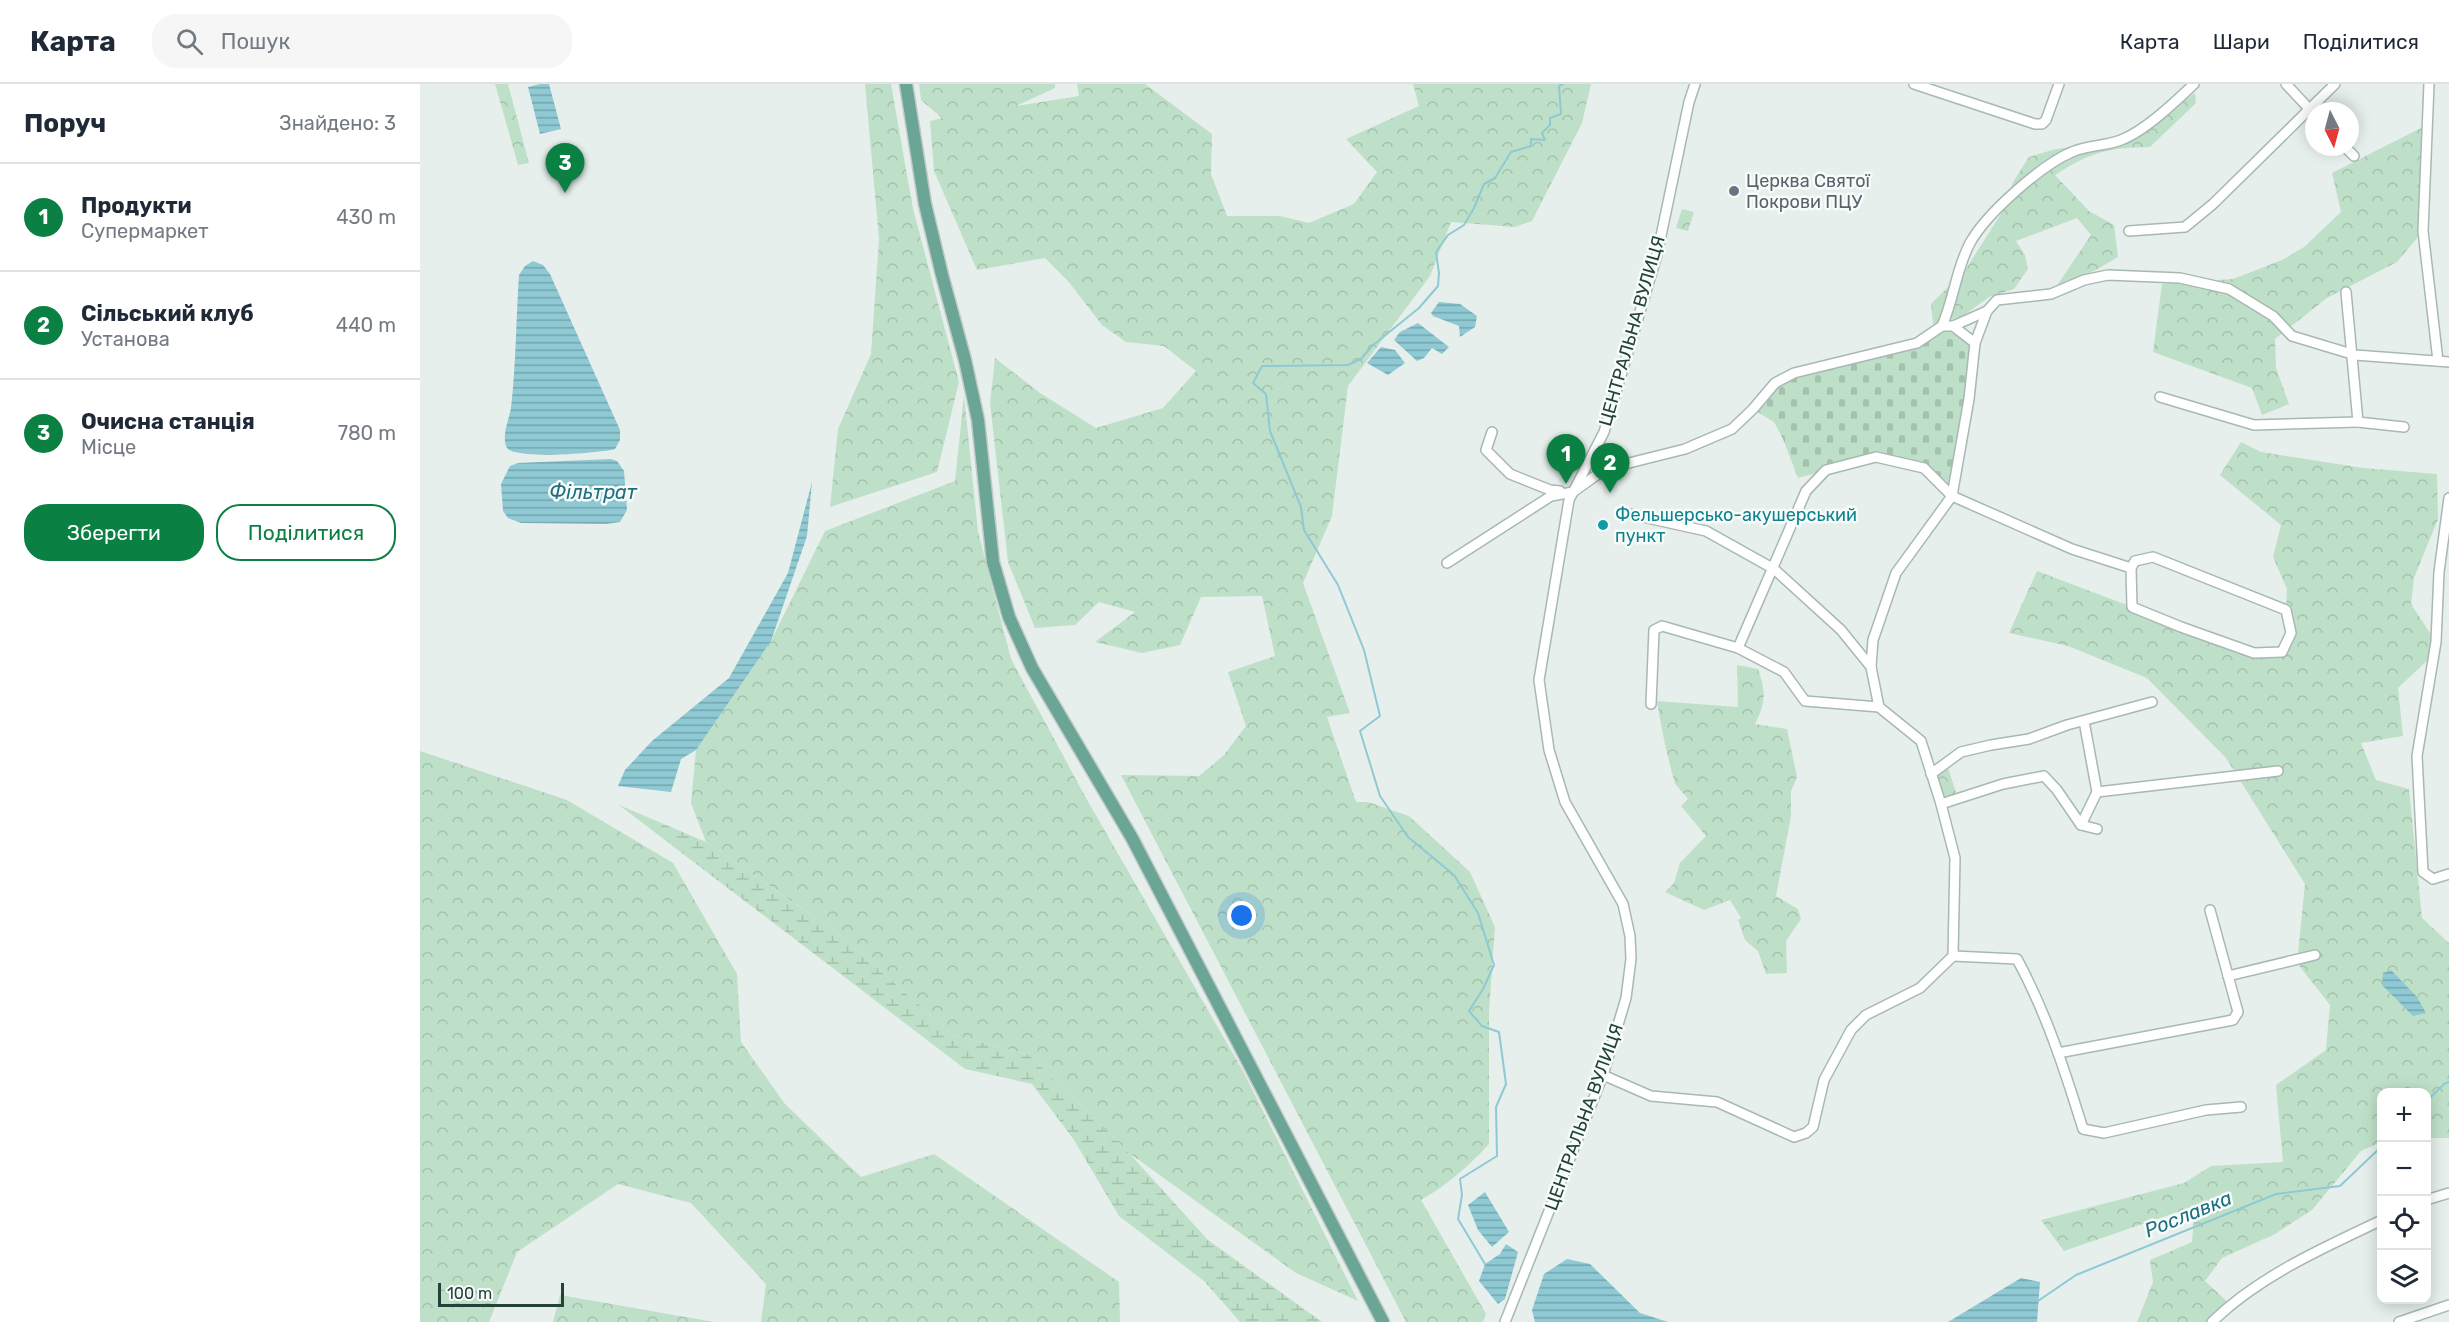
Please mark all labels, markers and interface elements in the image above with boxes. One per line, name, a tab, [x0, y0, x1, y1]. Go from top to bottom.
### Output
search box	[152, 14, 572, 68]
text: Карта	[30, 25, 116, 58]
icon: search	[173, 25, 206, 58]
text: Пошук	[221, 28, 290, 55]
text: Карта	[2120, 29, 2180, 54]
text: Шари	[2213, 29, 2270, 54]
text: Поділитися	[2303, 29, 2419, 54]
north arrow	[2305, 102, 2359, 156]
text: Поруч	[24, 108, 106, 139]
text: Знайдено: 3	[279, 111, 396, 135]
pin: 3	[546, 144, 584, 193]
place label: Церква Святої Покрови ПЦУ	[1746, 170, 1870, 213]
marker: Церква Святої Покрови ПЦУ	[1727, 184, 1741, 198]
text: Продукти	[81, 192, 192, 219]
text: 1	[39, 205, 48, 229]
text: 430 m	[336, 205, 396, 229]
text: Супермаркет	[81, 219, 209, 243]
street label: ЦЕНТРАЛЬНА ВУЛИЦЯ	[1594, 233, 1670, 429]
text: Сільський клуб	[81, 300, 254, 327]
text: 2	[37, 313, 50, 337]
text: 440 m	[336, 313, 396, 337]
text: Установа	[81, 327, 170, 351]
text: Очисна станція	[81, 408, 255, 435]
text: 3	[37, 421, 50, 445]
text: 780 m	[338, 421, 396, 445]
pin: 1	[1546, 434, 1586, 484]
text: Місце	[81, 435, 136, 459]
pin: 2	[1590, 444, 1630, 493]
water label: Фільтрат	[549, 480, 639, 504]
button: Зберегти	[24, 504, 204, 561]
button: Поділитися	[216, 504, 396, 561]
place label: Фельшерсько-акушерський пункт	[1615, 504, 1857, 547]
marker: Фельшерсько-акушерський пункт	[1596, 518, 1610, 532]
your location	[1227, 901, 1256, 930]
street label: ЦЕНТРАЛЬНА ВУЛИЦЯ	[1540, 1021, 1628, 1213]
map controls	[2377, 1088, 2431, 1304]
button: +	[2377, 1088, 2431, 1142]
button: −	[2377, 1142, 2431, 1196]
water label: Рославка	[2141, 1186, 2235, 1242]
button: locate	[2377, 1196, 2431, 1250]
button: layers	[2377, 1250, 2431, 1304]
scale bar	[438, 1280, 564, 1308]
text: 100 m	[447, 1284, 492, 1303]

